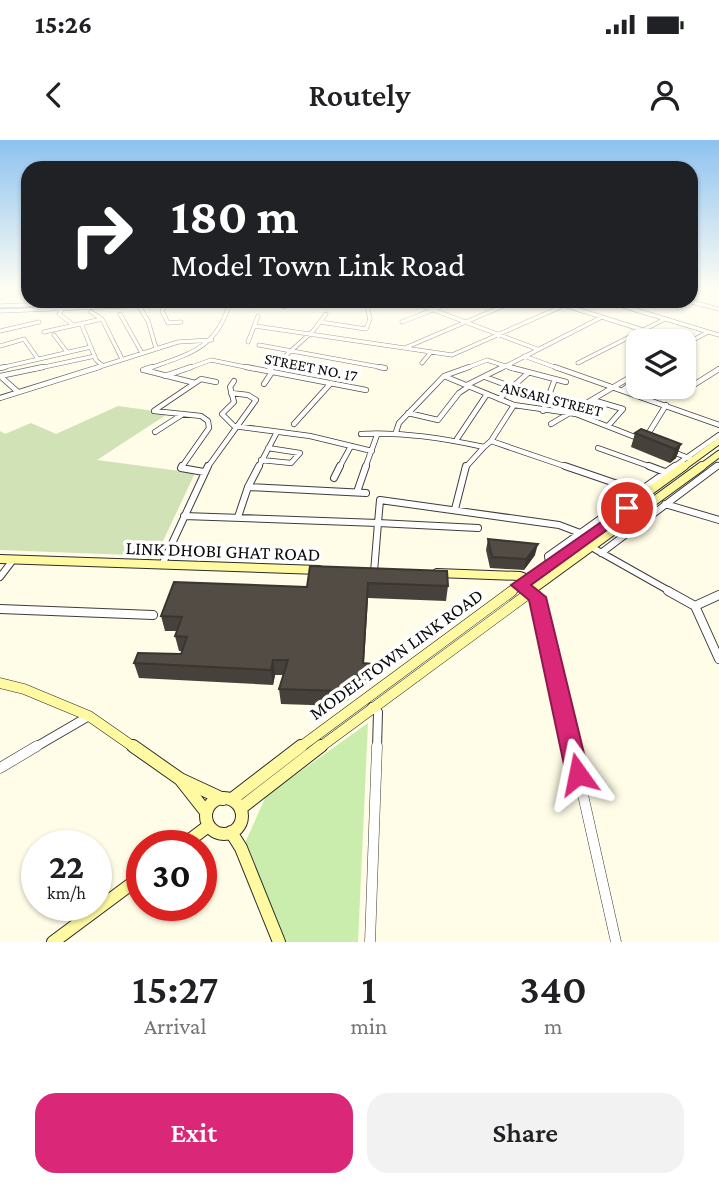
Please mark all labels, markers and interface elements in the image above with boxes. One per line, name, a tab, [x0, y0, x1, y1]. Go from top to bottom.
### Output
text: 15:26	[35, 10, 92, 39]
icon: back	[35, 76, 73, 114]
icon: person	[646, 76, 684, 114]
text: Routely	[308, 77, 411, 113]
icon: right	[56, 189, 147, 280]
text: 180 m	[171, 189, 299, 244]
text: Model Town Link Road	[171, 247, 465, 283]
map controls	[626, 329, 696, 399]
button: layers	[626, 329, 696, 399]
street label: STREET NO. 17	[263, 350, 359, 384]
street label: ANSARI STREET	[500, 378, 605, 420]
pin	[597, 478, 657, 538]
icon: arrive	[608, 489, 646, 527]
street label: LINK DHOBI GHAT ROAD	[125, 537, 321, 565]
street label: MODEL TOWN LINK ROAD	[305, 584, 487, 724]
position arrow	[541, 737, 615, 811]
speed limit sign: 30	[126, 830, 217, 921]
text: 22	[49, 847, 84, 886]
text: km/h	[47, 883, 86, 903]
text: 15:27	[132, 965, 218, 1012]
text: 1	[361, 965, 376, 1012]
text: 340	[520, 965, 587, 1012]
text: Arrival	[144, 1013, 207, 1039]
text: min	[351, 1013, 387, 1039]
text: m	[544, 1013, 562, 1039]
button: Exit	[35, 1093, 353, 1173]
button: Share	[367, 1093, 684, 1173]

